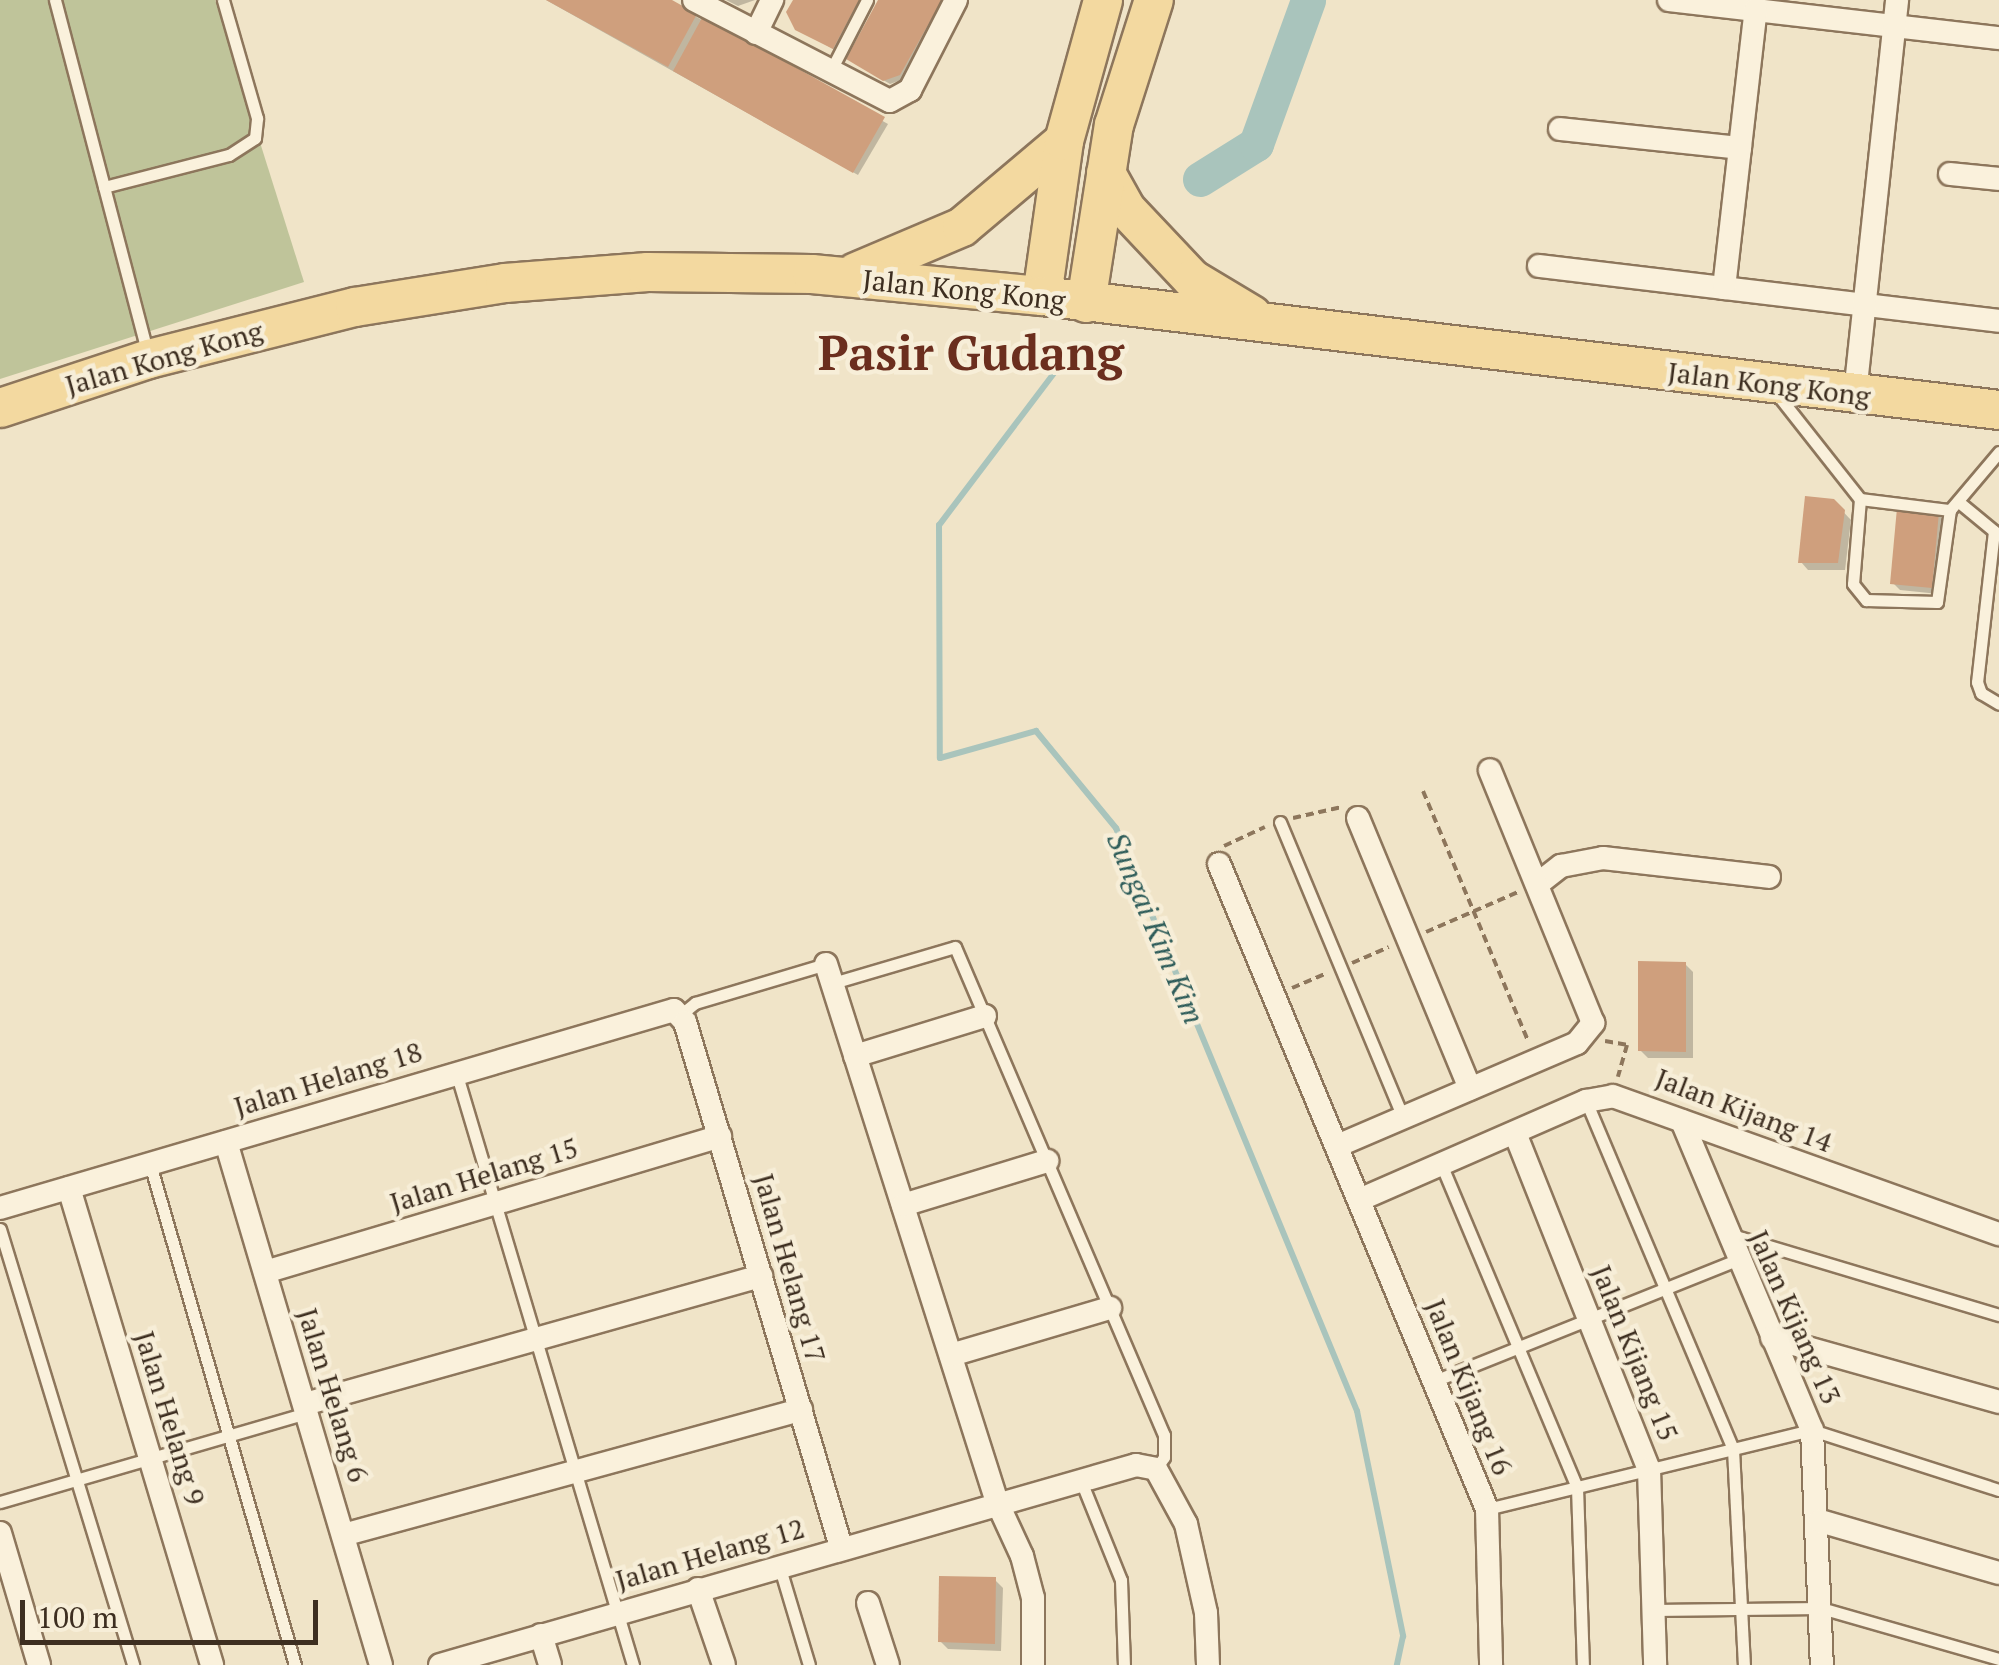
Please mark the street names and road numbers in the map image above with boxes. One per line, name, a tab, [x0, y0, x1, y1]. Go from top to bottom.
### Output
street label: Jalan Kong Kong	[861, 263, 1067, 317]
street label: Jalan Kong Kong	[61, 314, 267, 402]
street label: Jalan Kong Kong	[1666, 355, 1872, 413]
street label: Jalan Helang 18	[230, 1034, 426, 1124]
street label: Jalan Kijang 14	[1651, 1061, 1837, 1159]
street label: Jalan Helang 15	[386, 1130, 582, 1220]
street label: Jalan Helang 17	[747, 1170, 833, 1366]
street label: Jalan Kijang 13	[1742, 1225, 1848, 1409]
street label: Jalan Kijang 15	[1585, 1260, 1685, 1446]
street label: Jalan Kijang 16	[1419, 1294, 1519, 1480]
street label: Jalan Helang 6	[291, 1304, 375, 1486]
street label: Jalan Helang 9	[128, 1327, 212, 1509]
street label: Jalan Helang 12	[612, 1511, 808, 1597]

